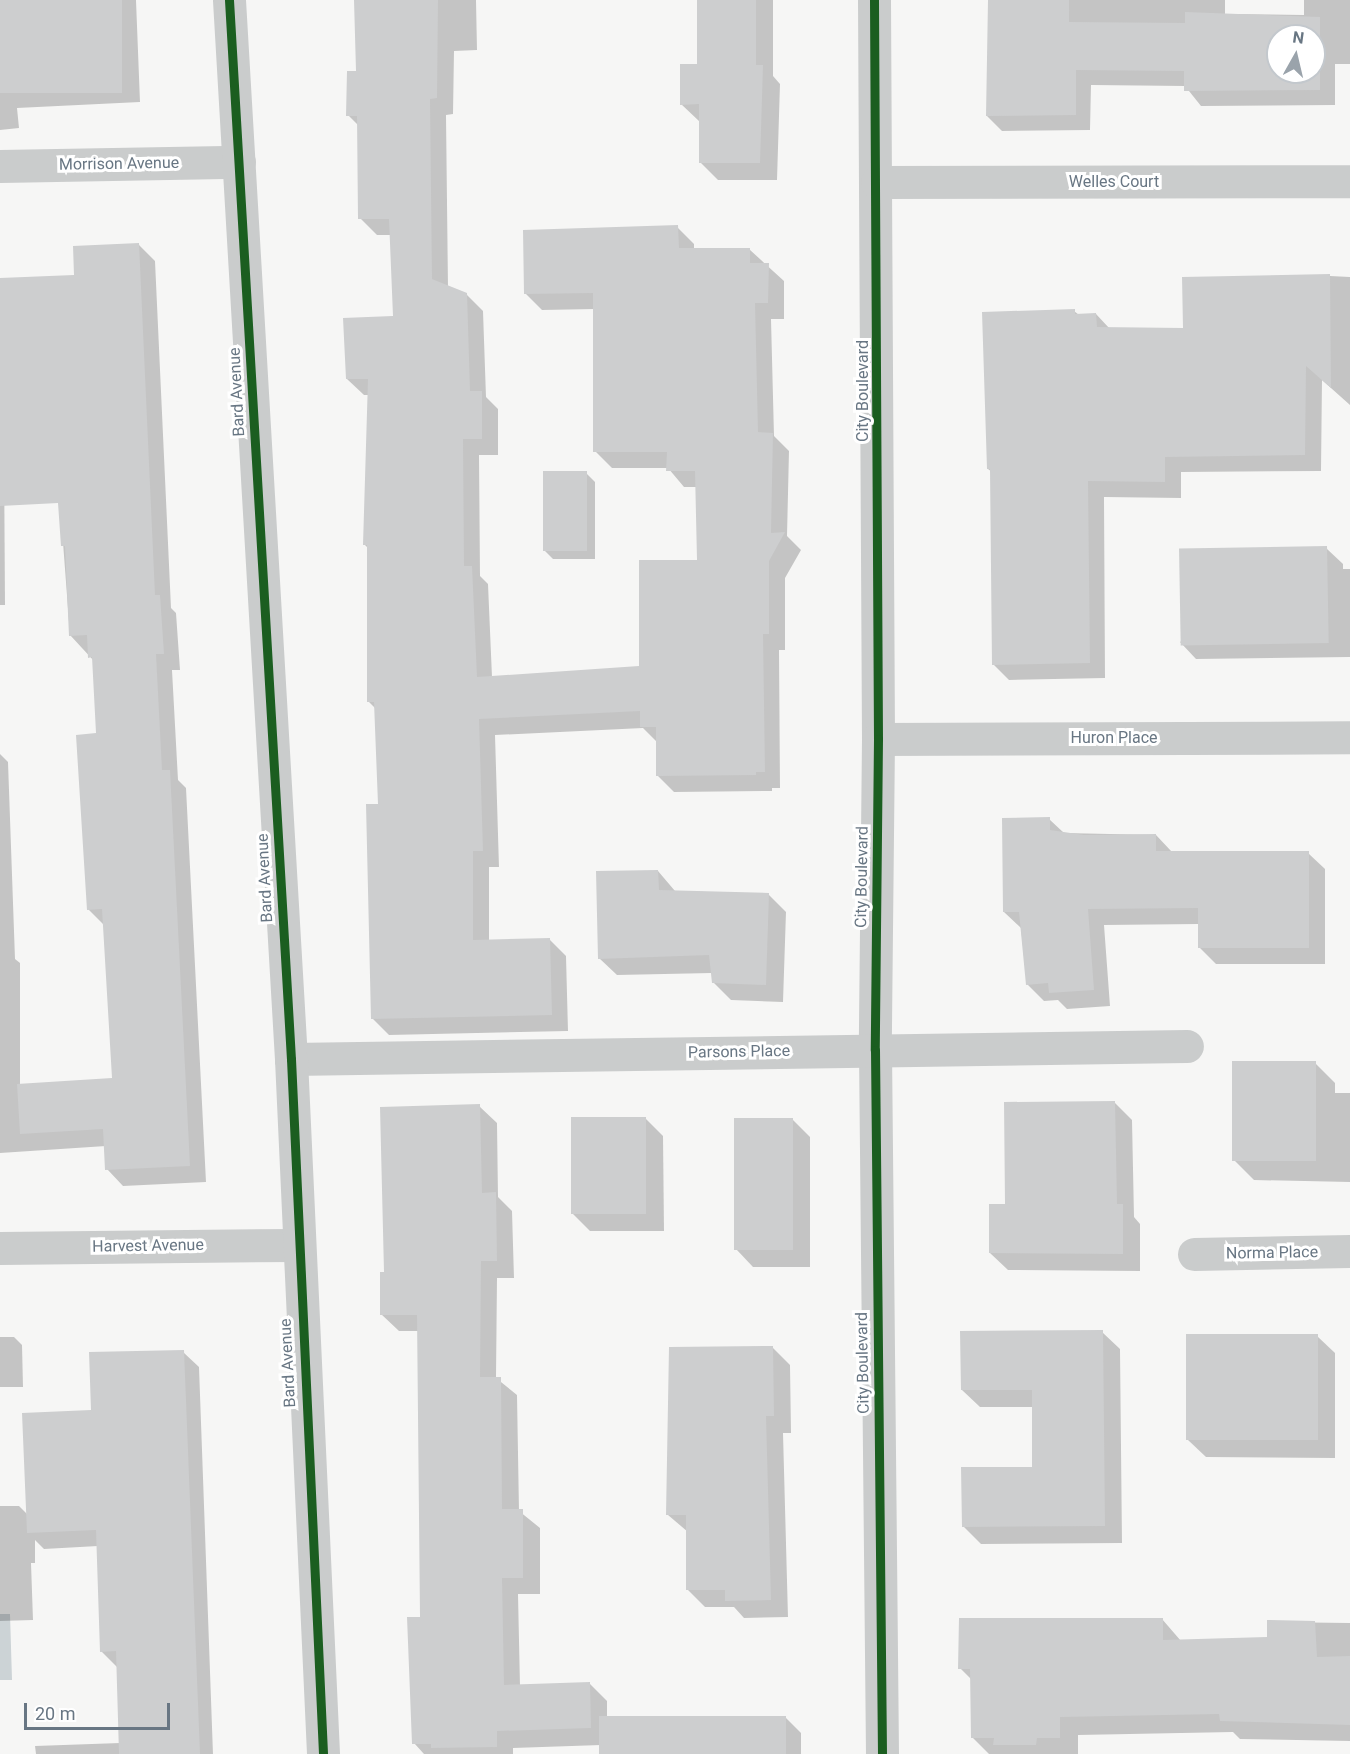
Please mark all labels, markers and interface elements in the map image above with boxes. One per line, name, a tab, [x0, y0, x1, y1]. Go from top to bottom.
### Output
north arrow	[1266, 24, 1326, 84]
text: N	[1291, 27, 1305, 48]
street label: Morrison Avenue	[59, 153, 179, 175]
street label: Welles Court	[1069, 172, 1159, 192]
street label: City Boulevard	[853, 340, 873, 442]
street label: Bard Avenue	[225, 347, 249, 437]
street label: Huron Place	[1071, 728, 1157, 748]
street label: City Boulevard	[852, 826, 872, 928]
street label: Bard Avenue	[253, 833, 277, 923]
street label: Parsons Place	[688, 1042, 790, 1062]
street label: Harvest Avenue	[92, 1235, 204, 1257]
street label: Norma Place	[1226, 1243, 1318, 1263]
street label: City Boulevard	[853, 1312, 873, 1414]
street label: Bard Avenue	[276, 1318, 300, 1408]
scale bar	[27, 1691, 172, 1729]
text: 20 m	[35, 1703, 75, 1724]

